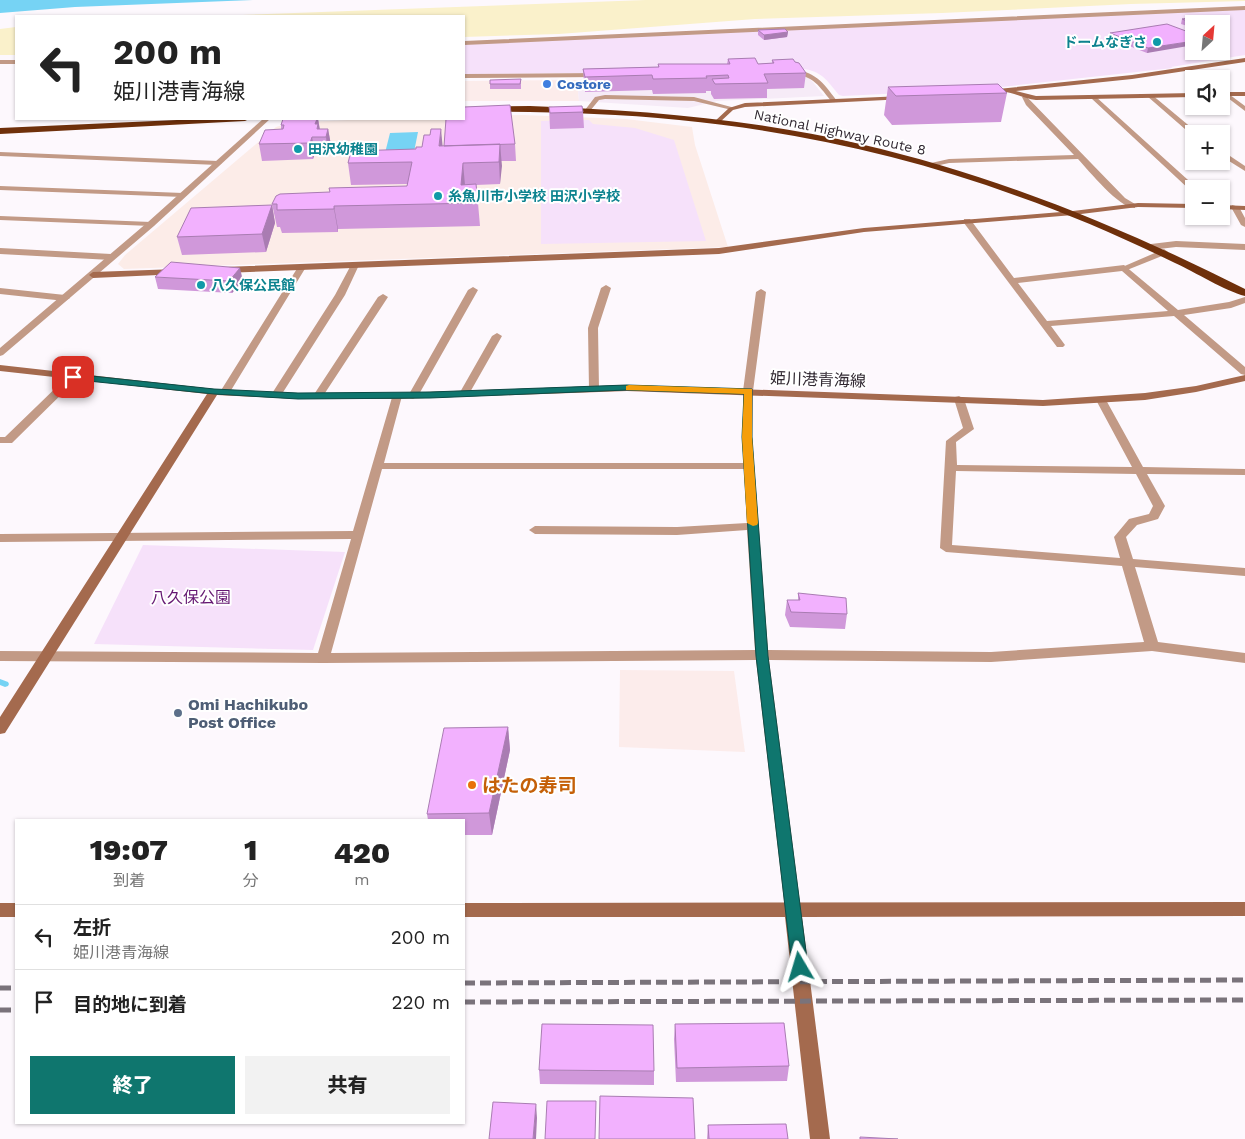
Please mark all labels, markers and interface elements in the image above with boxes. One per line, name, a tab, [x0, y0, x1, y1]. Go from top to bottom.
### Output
north arrow	[1185, 15, 1230, 60]
map controls	[1185, 15, 1230, 225]
text: 200 m	[113, 31, 222, 73]
place label: ドームなぎさ	[1063, 34, 1147, 50]
icon: left	[30, 35, 95, 100]
marker: ドームなぎさ	[1151, 36, 1163, 48]
button: sound	[1185, 70, 1230, 115]
place label: Costore	[557, 76, 611, 92]
marker: Costore	[541, 78, 553, 90]
text: 姫川港青海線	[113, 79, 245, 104]
street label: National Highway Route 8	[753, 106, 927, 158]
button: +	[1185, 125, 1230, 170]
place label: 田沢幼稚園	[308, 141, 378, 157]
marker: 田沢幼稚園	[292, 143, 304, 155]
button: −	[1185, 180, 1230, 225]
place label: 糸魚川市小学校 田沢小学校	[448, 188, 620, 204]
marker: 糸魚川市小学校 田沢小学校	[432, 190, 444, 202]
place label: 八久保公民館	[211, 277, 295, 293]
marker: 八久保公民館	[195, 279, 207, 291]
pin	[52, 356, 94, 398]
icon: arrive	[59, 363, 87, 391]
street label: 姫川港青海線	[770, 368, 866, 391]
park label: 八久保公園	[151, 588, 231, 607]
place label: Omi Hachikubo Post Office	[188, 695, 309, 732]
marker: Omi Hachikubo Post Office	[172, 707, 184, 719]
place label: はたの寿司	[482, 774, 577, 797]
marker: はたの寿司	[466, 779, 478, 791]
text: 19:07	[90, 832, 168, 867]
text: 1	[244, 832, 257, 867]
text: 420	[333, 835, 390, 870]
text: m	[354, 870, 370, 889]
text: 到着	[113, 871, 145, 890]
text: 分	[243, 871, 259, 890]
text: 左折	[73, 916, 111, 939]
icon: left	[30, 923, 58, 951]
text: 200 m	[391, 926, 450, 949]
position arrow	[773, 940, 825, 992]
text: 姫川港青海線	[73, 943, 169, 962]
icon: arrive	[30, 988, 58, 1016]
text: 220 m	[391, 991, 450, 1014]
text: 目的地に到着	[73, 993, 187, 1016]
button: 終了	[30, 1056, 235, 1114]
button: 共有	[245, 1056, 450, 1114]

